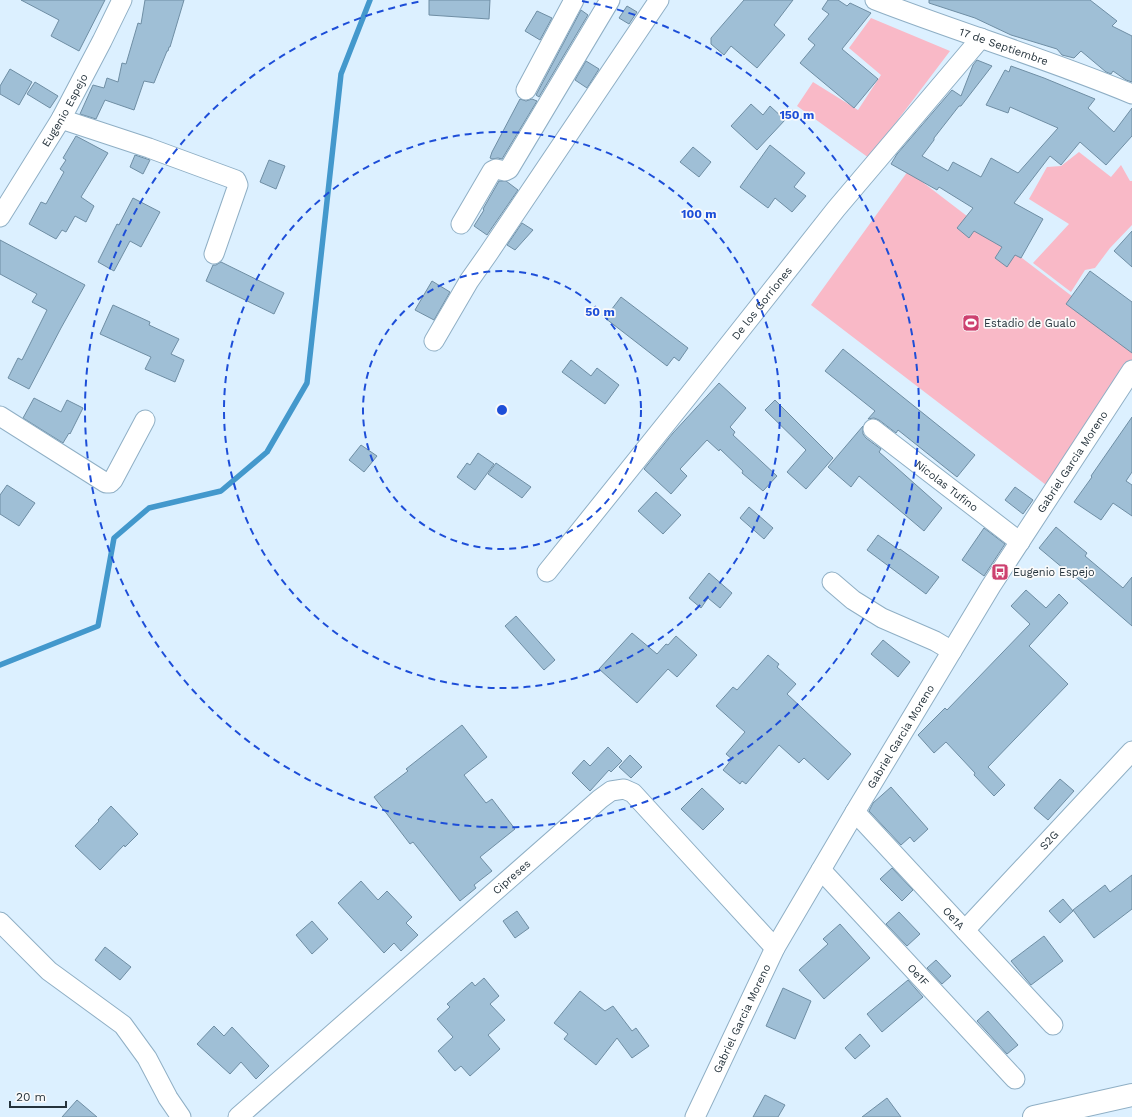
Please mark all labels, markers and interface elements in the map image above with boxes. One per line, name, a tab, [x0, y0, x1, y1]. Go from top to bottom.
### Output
street label: 17 de Septiembre	[958, 25, 1050, 68]
street label: Eugenio Espejo	[39, 72, 91, 149]
text: 150 m	[780, 108, 814, 122]
text: 100 m	[681, 207, 717, 221]
street label: De los Gorriones	[729, 264, 795, 343]
text: 50 m	[585, 305, 615, 319]
sports icon: Estadio de Gualo	[961, 313, 981, 333]
place label: Estadio de Gualo	[984, 317, 1076, 330]
centre of rings	[495, 403, 509, 417]
street label: Gabriel Garcia Moreno	[1035, 409, 1111, 515]
street label: Nicolas Tufino	[912, 458, 981, 514]
bus stop icon: Eugenio Espejo	[990, 562, 1010, 582]
place label: Eugenio Espejo	[1013, 566, 1095, 579]
street label: Gabriel Garcia Moreno	[865, 682, 937, 791]
street label: S2G	[1037, 828, 1061, 853]
street label: Cipreses	[490, 857, 534, 897]
street label: Oe1A	[940, 905, 967, 933]
street label: Oe1F	[904, 961, 932, 989]
street label: Gabriel Garcia Moreno	[711, 962, 773, 1075]
scale bar	[10, 1083, 66, 1109]
text: 20 m	[16, 1090, 46, 1104]

